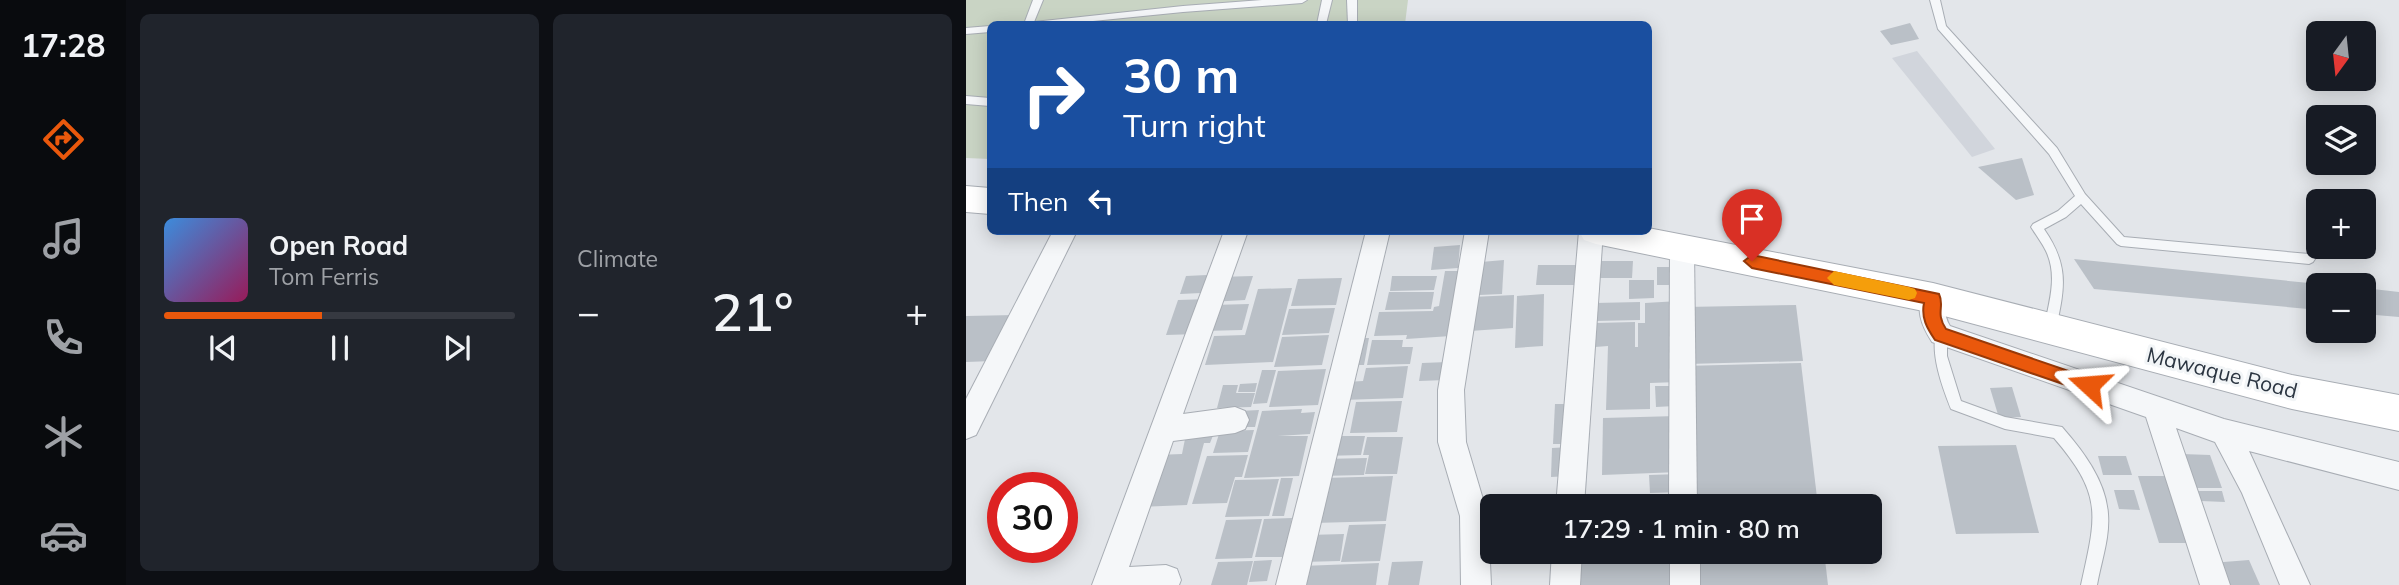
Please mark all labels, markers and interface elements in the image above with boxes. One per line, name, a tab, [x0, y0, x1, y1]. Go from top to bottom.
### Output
north arrow	[2306, 21, 2376, 91]
map controls	[2306, 21, 2376, 343]
text: 17:28	[21, 25, 105, 65]
text: 30 m	[1123, 44, 1239, 105]
icon: right	[1008, 49, 1099, 140]
text: Turn right	[1123, 105, 1266, 145]
button: layers	[2306, 105, 2376, 175]
icon: directions	[39, 115, 88, 164]
icon: left	[1082, 182, 1120, 220]
text: Then	[1008, 185, 1068, 218]
pin	[1722, 189, 1782, 261]
button: +	[2306, 189, 2376, 259]
icon: arrive	[1733, 200, 1771, 238]
icon: music	[39, 214, 88, 263]
text: Open Road	[269, 229, 408, 262]
text: Climate	[577, 244, 658, 273]
text: Tom Ferris	[269, 262, 379, 291]
button: −	[2306, 273, 2376, 343]
text: 21°	[712, 279, 793, 344]
text: −	[577, 288, 600, 336]
text: +	[905, 288, 928, 336]
icon: phone	[39, 313, 88, 362]
icon: previous	[204, 329, 242, 367]
icon: pause	[321, 329, 359, 367]
icon: next	[438, 329, 476, 367]
street label: Mawaque Road	[2144, 341, 2300, 403]
position arrow	[2052, 348, 2126, 422]
icon: climate	[39, 412, 88, 461]
speed limit sign: 30	[987, 472, 1078, 563]
icon: car	[39, 511, 88, 560]
text: 17:29 · 1 min · 80 m	[1562, 512, 1800, 545]

